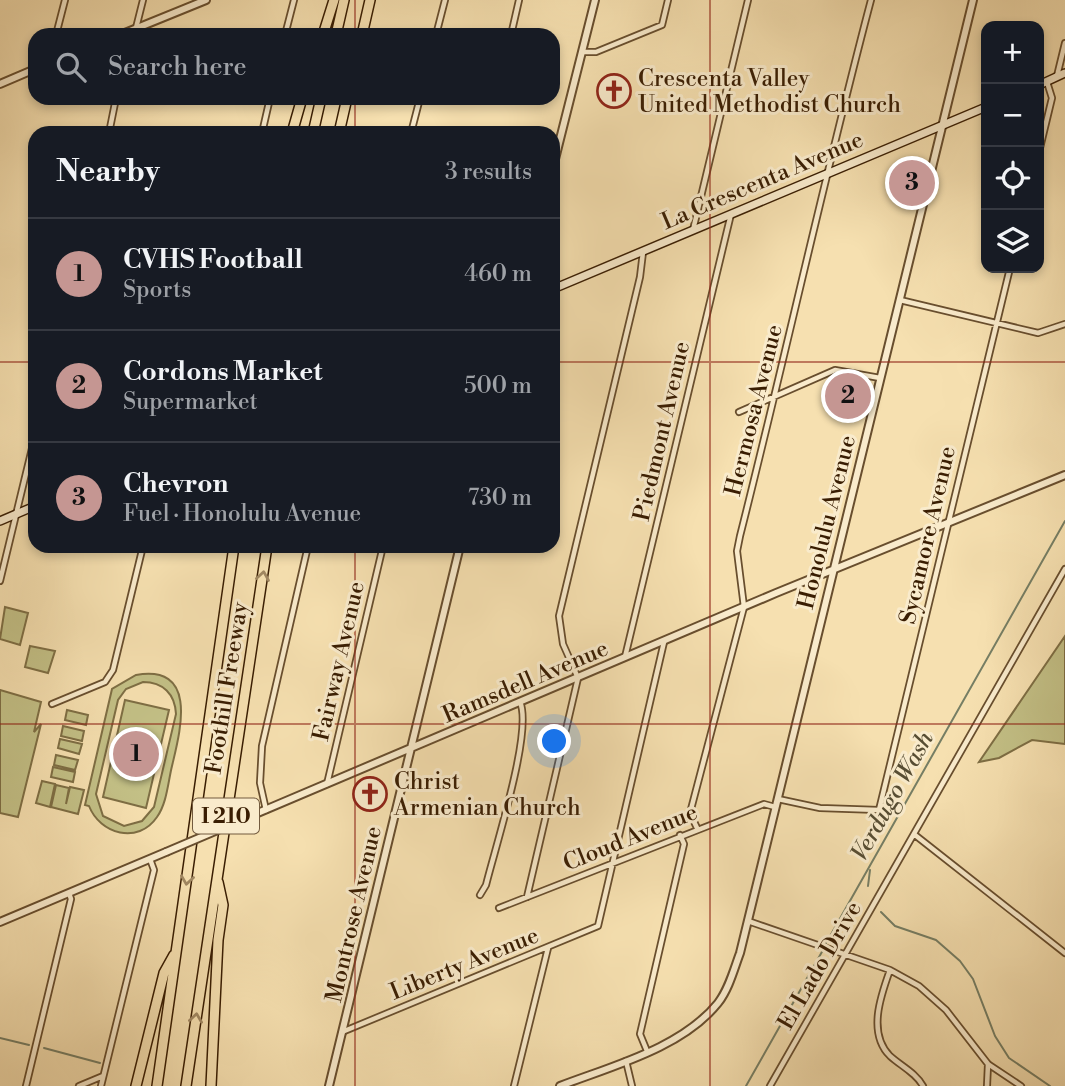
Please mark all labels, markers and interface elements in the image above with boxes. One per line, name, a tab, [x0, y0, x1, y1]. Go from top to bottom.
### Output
map controls	[981, 21, 1044, 273]
button: +	[981, 21, 1044, 84]
search box	[28, 28, 560, 105]
icon: search	[52, 48, 90, 86]
text: Search here	[108, 51, 247, 83]
place label: Crescenta Valley United Methodist Church	[638, 65, 901, 119]
church icon: Crescenta Valley United Methodist Church	[595, 72, 633, 110]
button: −	[981, 84, 1044, 147]
street label: La Crescenta Avenue	[657, 126, 867, 236]
button: locate	[981, 147, 1044, 210]
text: Nearby	[56, 153, 160, 191]
pin: 3	[889, 157, 935, 209]
text: 3 results	[445, 158, 532, 186]
button: layers	[981, 210, 1044, 273]
text: CVHS Football	[123, 244, 303, 276]
text: 1	[73, 260, 85, 288]
text: 460 m	[464, 260, 532, 288]
text: Sports	[123, 276, 191, 304]
street label: Hermosa Avenue	[719, 322, 789, 499]
street label: Piedmont Avenue	[628, 339, 696, 524]
text: Cordons Market	[123, 356, 322, 388]
pin: 2	[825, 370, 871, 422]
text: 2	[72, 372, 86, 400]
text: 500 m	[464, 372, 532, 400]
text: Supermarket	[123, 388, 258, 416]
street label: Honolulu Avenue	[792, 432, 862, 612]
street label: Sycamore Avenue	[894, 444, 962, 627]
text: Chevron	[123, 468, 229, 500]
text: 3	[72, 484, 86, 512]
text: 730 m	[468, 484, 532, 512]
text: Fuel · Honolulu Avenue	[123, 500, 361, 528]
one-way arrow	[255, 570, 270, 581]
street label: Fairway Avenue	[307, 579, 371, 744]
street label: Foothill Freeway	[200, 599, 255, 776]
street label: Ramsdell Avenue	[438, 634, 612, 729]
your location	[537, 724, 571, 758]
water label: Verdugo Wash	[845, 726, 941, 867]
pin: 1	[113, 728, 159, 780]
place label: Christ Armenian Church	[393, 768, 581, 822]
church icon: Christ Armenian Church	[351, 775, 389, 813]
road number: I 210	[193, 798, 259, 834]
street label: Cloud Avenue	[559, 798, 702, 878]
street label: Montrose Avenue	[320, 823, 388, 1005]
one-way arrow	[179, 875, 194, 886]
street label: El Lado Drive	[772, 896, 868, 1035]
street label: Liberty Avenue	[386, 921, 543, 1007]
one-way arrow	[188, 1013, 203, 1024]

